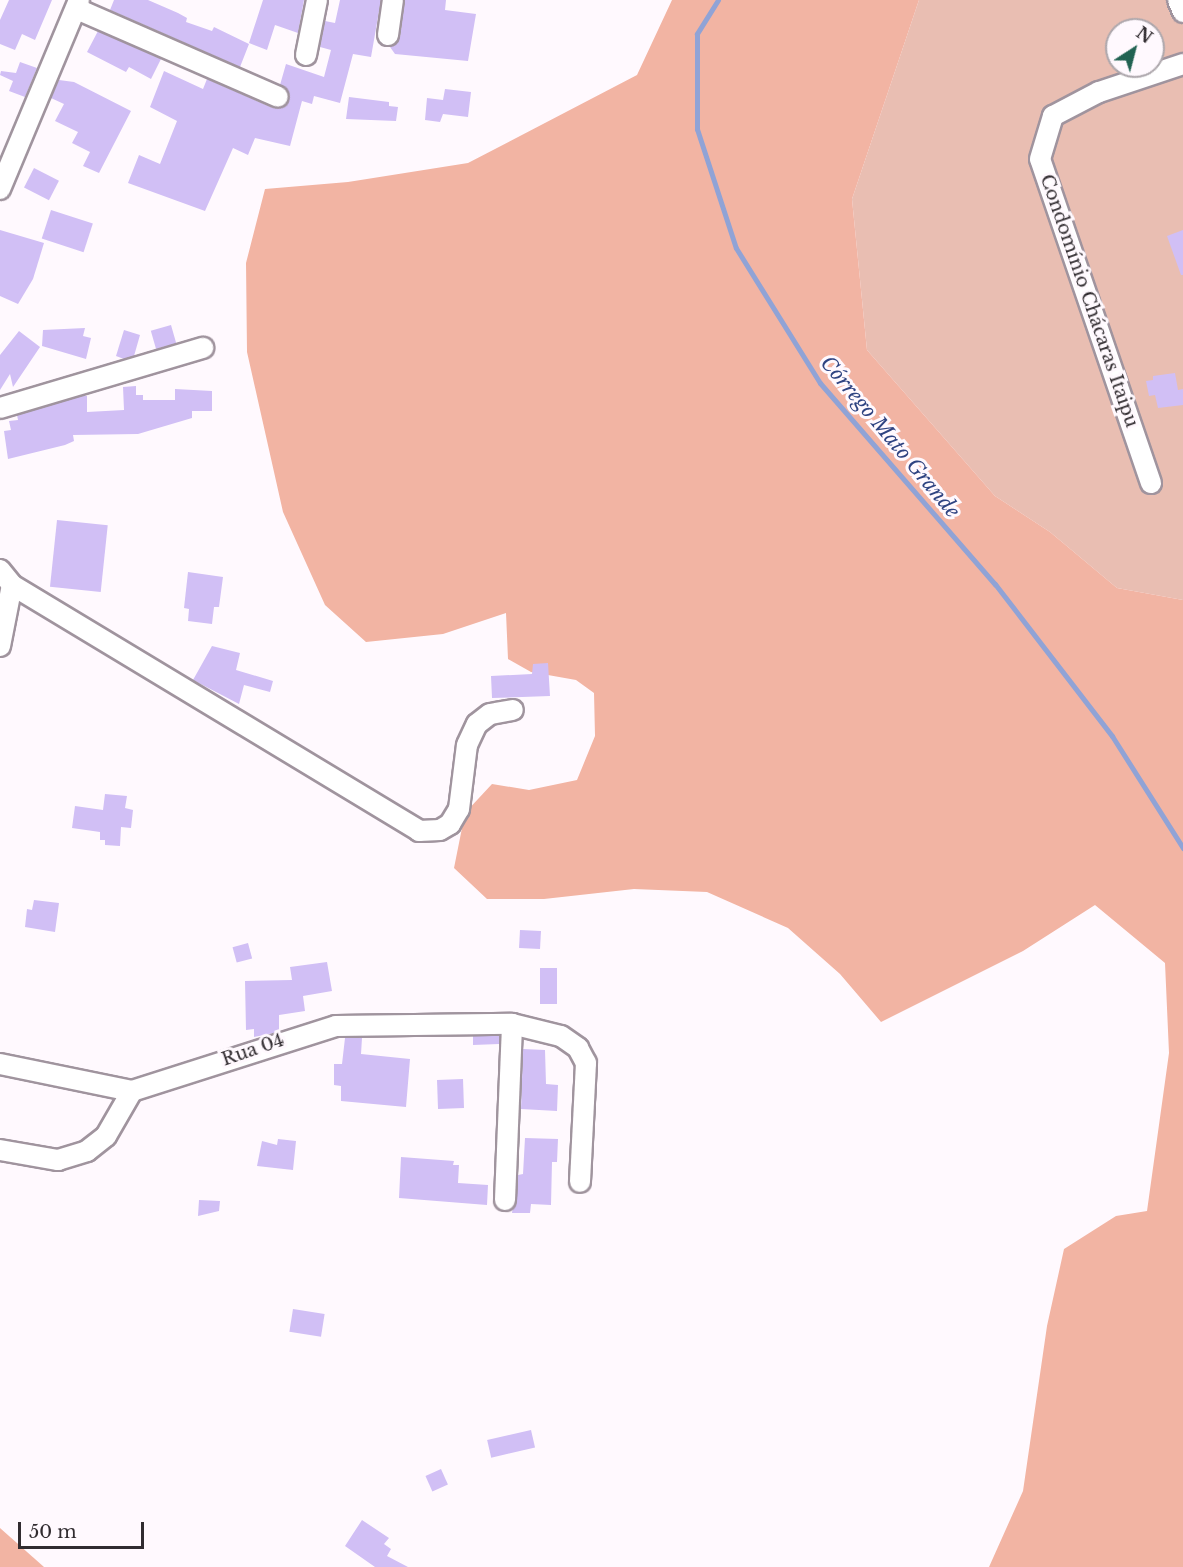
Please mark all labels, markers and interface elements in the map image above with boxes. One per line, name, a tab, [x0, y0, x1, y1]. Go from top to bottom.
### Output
north arrow	[1105, 18, 1165, 78]
text: N	[1132, 23, 1156, 48]
street label: Condomínio Chácaras Itaipu	[1035, 172, 1143, 430]
water label: Córrego Mato Grande	[815, 351, 965, 523]
street label: Rua 04	[219, 1029, 287, 1071]
scale bar	[21, 1510, 147, 1548]
text: 50 m	[29, 1521, 77, 1543]

